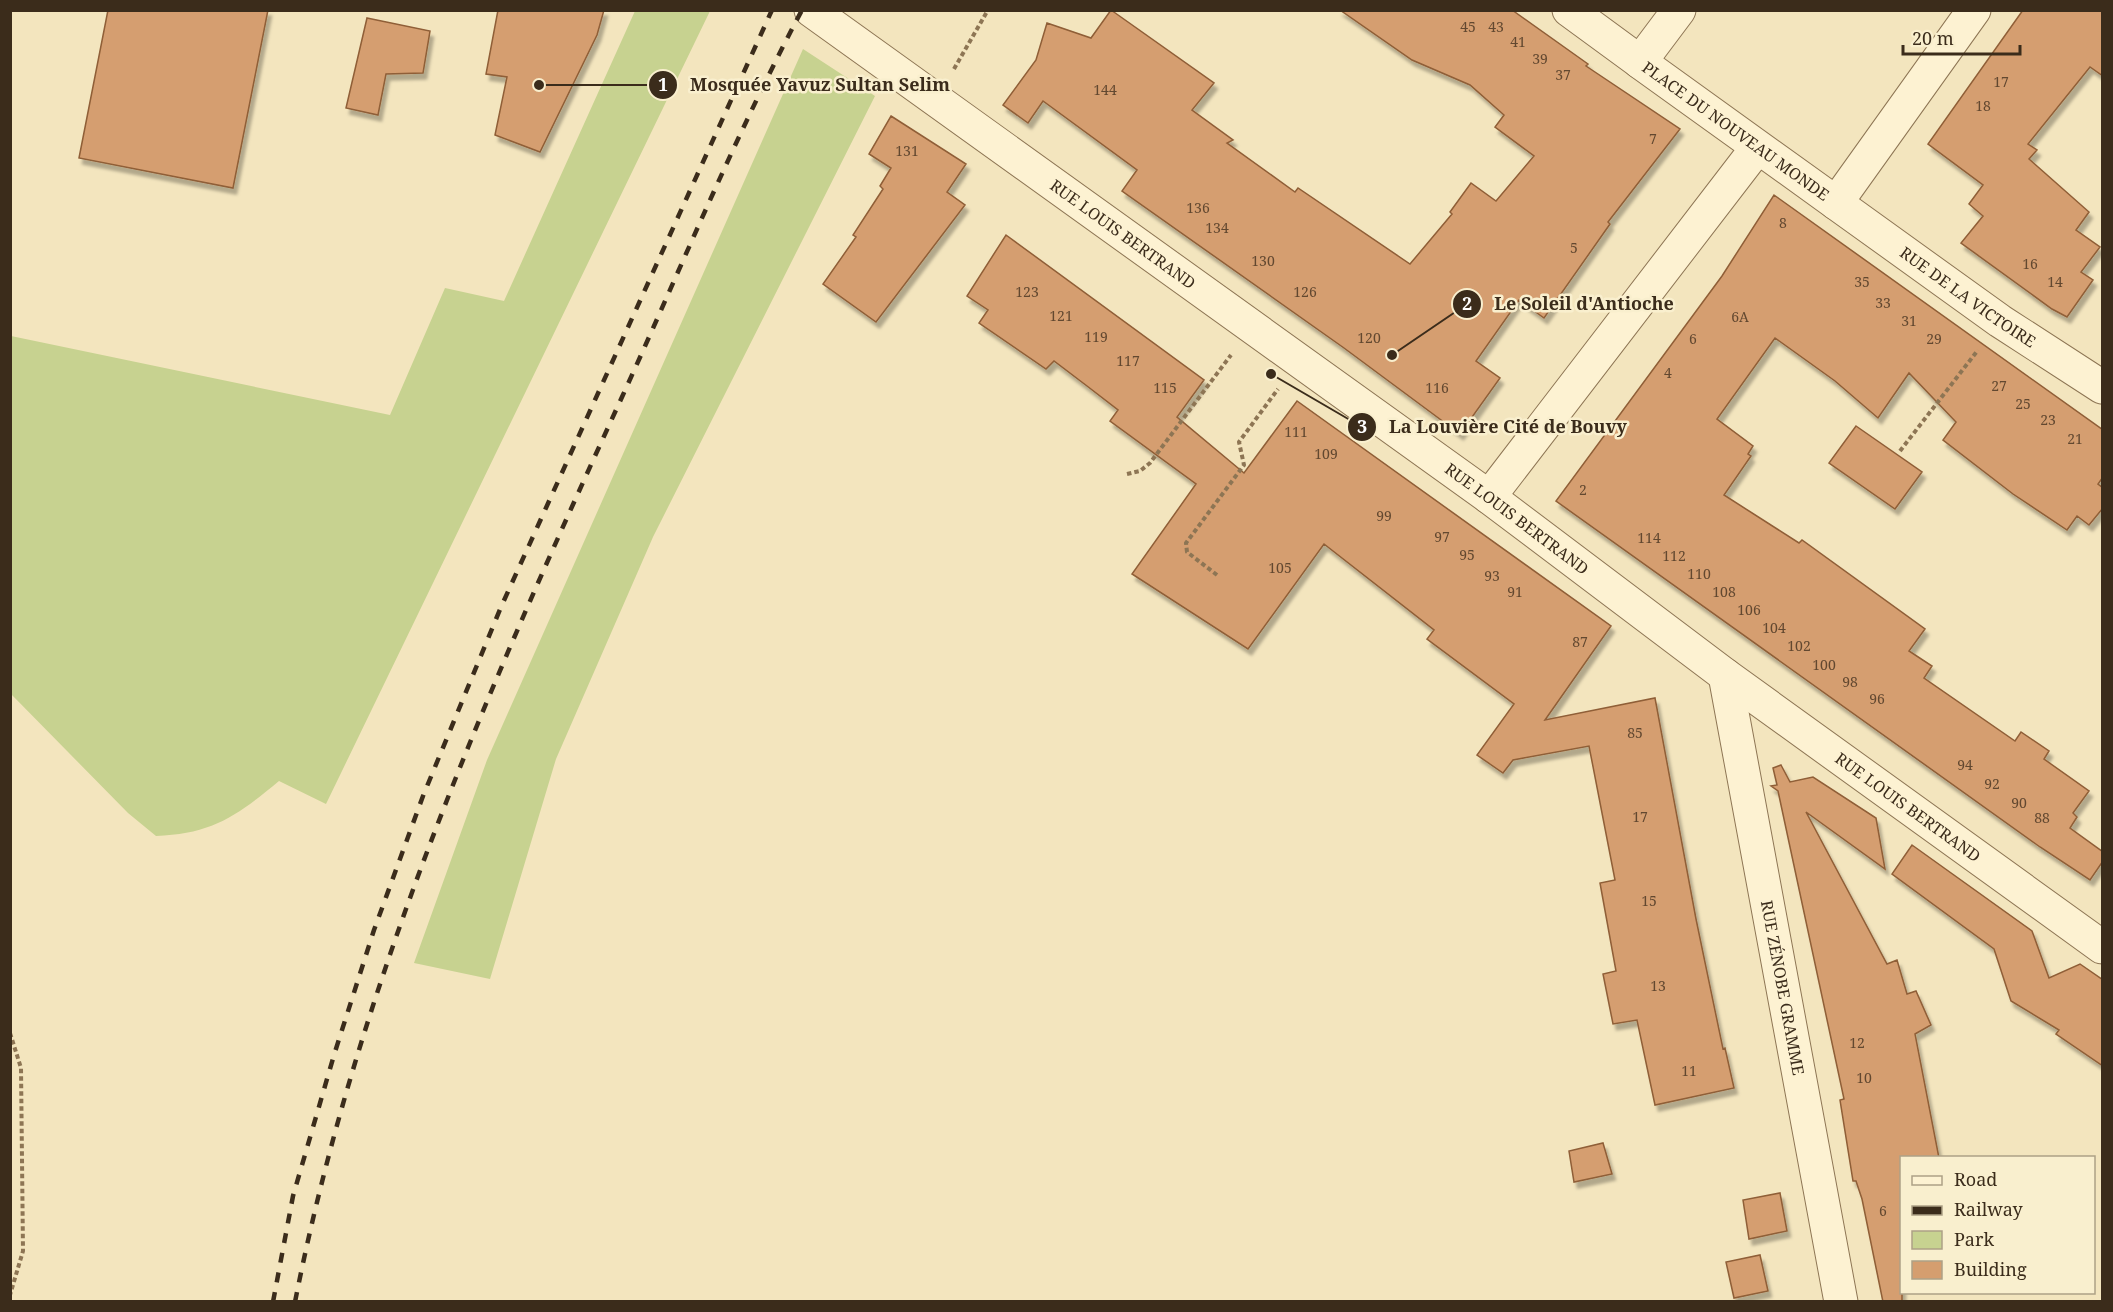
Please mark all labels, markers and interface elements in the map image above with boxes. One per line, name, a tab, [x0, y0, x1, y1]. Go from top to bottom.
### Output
house number: 45	[1460, 17, 1476, 36]
house number: 43	[1488, 17, 1504, 36]
scale bar	[1903, 18, 2020, 56]
text: 20 m	[1912, 26, 1954, 50]
house number: 41	[1510, 32, 1526, 51]
house number: 39	[1532, 49, 1548, 68]
street label: PLACE DU NOUVEAU MONDE	[1638, 56, 1834, 206]
house number: 37	[1555, 65, 1571, 84]
callout: Mosquée Yavuz Sultan Selim	[648, 67, 962, 103]
text: 1	[658, 72, 668, 96]
text: Mosquée Yavuz Sultan Selim	[690, 72, 950, 96]
house number: 17	[1993, 72, 2009, 91]
house number: 144	[1093, 80, 1117, 99]
house number: 18	[1975, 96, 1991, 115]
house number: 7	[1649, 129, 1657, 148]
house number: 131	[895, 141, 919, 160]
street label: RUE LOUIS BERTRAND	[1046, 174, 1200, 294]
house number: 136	[1186, 198, 1210, 217]
house number: 8	[1779, 213, 1787, 232]
house number: 134	[1205, 218, 1229, 237]
house number: 5	[1570, 238, 1578, 257]
street label: RUE DE LA VICTOIRE	[1896, 242, 2040, 352]
house number: 130	[1251, 251, 1275, 270]
house number: 16	[2022, 254, 2038, 273]
house number: 35	[1854, 272, 1870, 291]
house number: 14	[2047, 272, 2063, 291]
house number: 123	[1015, 282, 1039, 301]
house number: 126	[1293, 282, 1317, 301]
callout: Le Soleil d'Antioche	[1452, 286, 1686, 322]
text: 2	[1462, 291, 1472, 315]
text: Le Soleil d'Antioche	[1494, 291, 1674, 315]
house number: 33	[1875, 293, 1891, 312]
house number: 121	[1049, 306, 1073, 325]
house number: 6A	[1731, 307, 1749, 326]
house number: 31	[1901, 311, 1917, 330]
house number: 119	[1084, 327, 1108, 346]
house number: 120	[1357, 328, 1381, 347]
house number: 6	[1689, 329, 1697, 348]
house number: 29	[1926, 329, 1942, 348]
house number: 117	[1116, 351, 1140, 370]
house number: 4	[1664, 363, 1672, 382]
house number: 27	[1991, 376, 2007, 395]
house number: 115	[1153, 378, 1177, 397]
house number: 116	[1425, 378, 1449, 397]
house number: 25	[2015, 394, 2031, 413]
callout: La Louvière Cité de Bouvy	[1347, 409, 1639, 445]
house number: 23	[2040, 410, 2056, 429]
text: 3	[1357, 414, 1367, 438]
text: La Louvière Cité de Bouvy	[1389, 414, 1627, 438]
house number: 111	[1284, 422, 1308, 441]
house number: 21	[2067, 429, 2083, 448]
house number: 109	[1314, 444, 1338, 463]
street label: RUE LOUIS BERTRAND	[1440, 458, 1593, 579]
house number: 2	[1579, 480, 1587, 499]
house number: 99	[1376, 506, 1392, 525]
house number: 97	[1434, 527, 1450, 546]
house number: 114	[1637, 528, 1661, 547]
house number: 95	[1459, 545, 1475, 564]
house number: 112	[1662, 546, 1686, 565]
house number: 105	[1268, 558, 1292, 577]
house number: 110	[1687, 564, 1711, 583]
house number: 93	[1484, 566, 1500, 585]
house number: 91	[1507, 582, 1523, 601]
house number: 108	[1712, 582, 1736, 601]
house number: 106	[1737, 600, 1761, 619]
house number: 104	[1762, 618, 1786, 637]
house number: 87	[1572, 632, 1588, 651]
house number: 102	[1787, 636, 1811, 655]
house number: 100	[1812, 655, 1836, 674]
house number: 98	[1842, 672, 1858, 691]
house number: 96	[1869, 689, 1885, 708]
house number: 85	[1627, 723, 1643, 742]
street label: RUE LOUIS BERTRAND	[1831, 747, 1985, 867]
house number: 94	[1957, 755, 1973, 774]
house number: 92	[1984, 774, 2000, 793]
house number: 90	[2011, 793, 2027, 812]
house number: 17	[1632, 807, 1648, 826]
house number: 88	[2034, 808, 2050, 827]
house number: 15	[1641, 891, 1657, 910]
street label: RUE ZÉNOBE GRAMME	[1756, 899, 1810, 1077]
house number: 13	[1650, 976, 1666, 995]
house number: 12	[1849, 1033, 1865, 1052]
house number: 11	[1681, 1061, 1697, 1080]
house number: 10	[1856, 1068, 1872, 1087]
legend	[1900, 1156, 2095, 1294]
text: Road	[1954, 1167, 1997, 1191]
text: Railway	[1954, 1197, 2024, 1221]
house number: 6	[1879, 1201, 1887, 1220]
text: Park	[1954, 1227, 1994, 1251]
text: Building	[1954, 1257, 2027, 1281]

